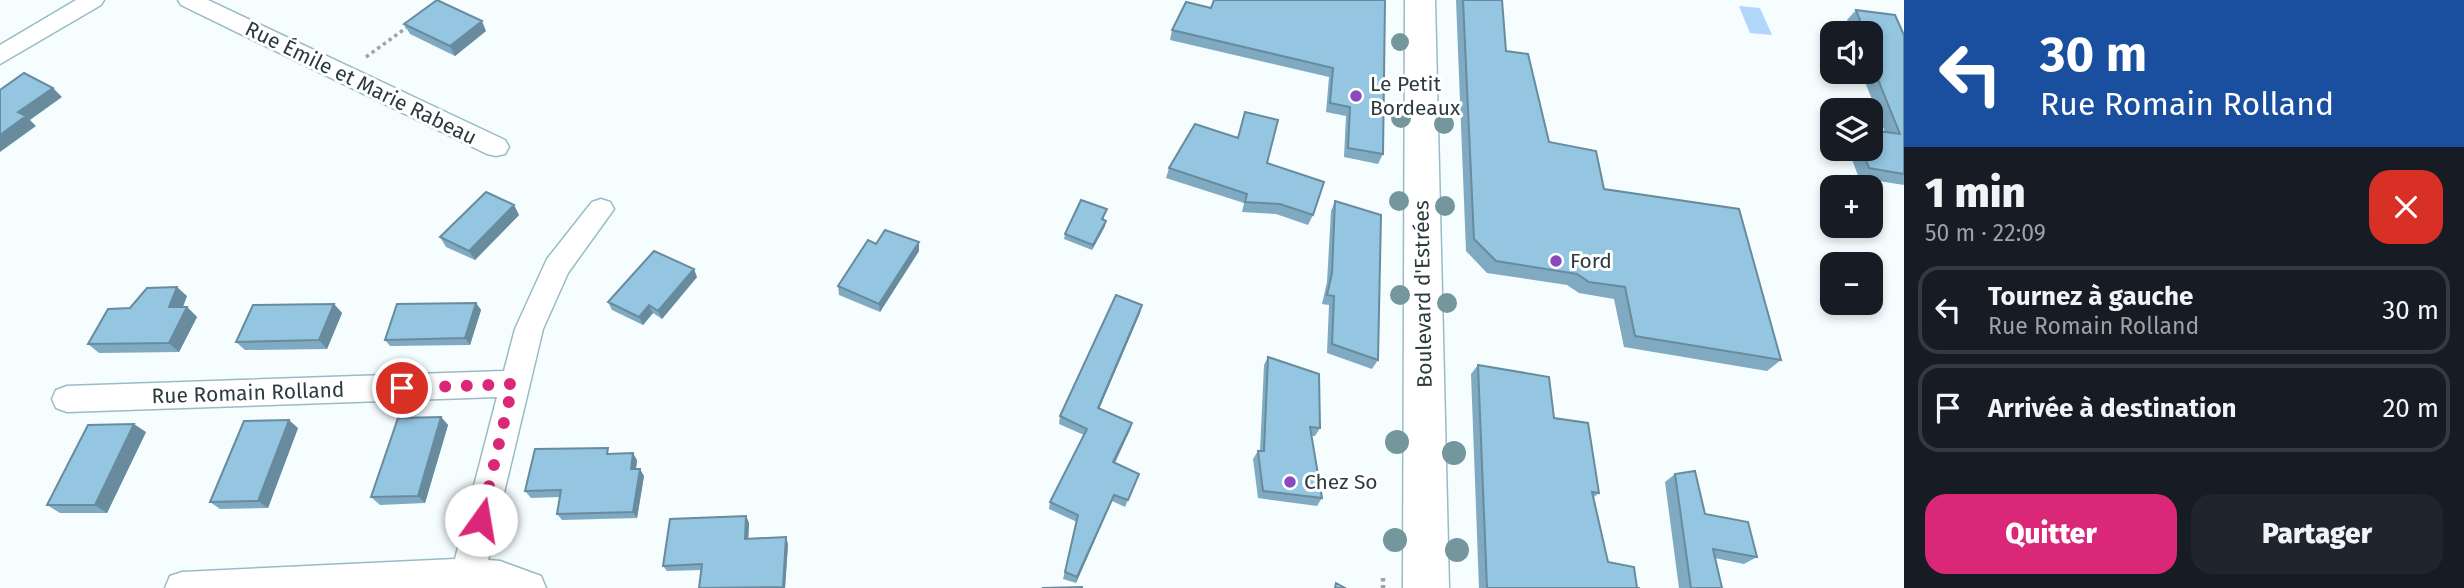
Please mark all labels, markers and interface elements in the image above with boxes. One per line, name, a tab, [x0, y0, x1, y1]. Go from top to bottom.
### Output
street label: Rue Émile et Marie Rabeau	[241, 16, 481, 150]
map controls	[1820, 21, 1883, 315]
button: sound	[1820, 21, 1883, 84]
text: 30 m	[2040, 25, 2147, 84]
icon: left	[1925, 28, 2016, 119]
place label: Le Petit Bordeaux	[1370, 71, 1461, 121]
text: Rue Romain Rolland	[2040, 85, 2334, 123]
marker: Le Petit Bordeaux	[1348, 88, 1364, 104]
button: layers	[1820, 98, 1883, 161]
text: 1 min	[1925, 168, 2026, 218]
button: close	[2369, 170, 2443, 244]
button: +	[1820, 175, 1883, 238]
street label: Boulevard d'Estrées	[1408, 200, 1438, 388]
text: 50 m · 22:09	[1925, 219, 2046, 247]
place label: Ford	[1570, 248, 1612, 274]
button: −	[1820, 252, 1883, 315]
marker: Ford	[1548, 253, 1564, 269]
text: Tournez à gauche	[1988, 281, 2193, 312]
icon: left	[1929, 291, 1967, 329]
text: 30 m	[2382, 295, 2439, 326]
text: Rue Romain Rolland	[1988, 312, 2199, 340]
pin	[372, 358, 432, 418]
icon: arrive	[383, 369, 421, 407]
street label: Rue Romain Rolland	[151, 377, 345, 409]
icon: arrive	[1929, 389, 1967, 427]
text: Arrivée à destination	[1988, 393, 2237, 424]
text: 20 m	[2382, 393, 2439, 424]
place label: Chez So	[1304, 469, 1378, 495]
marker: Chez So	[1282, 474, 1298, 490]
position arrow	[444, 483, 518, 557]
button: Quitter	[1925, 494, 2177, 574]
button: Partager	[2191, 494, 2443, 574]

